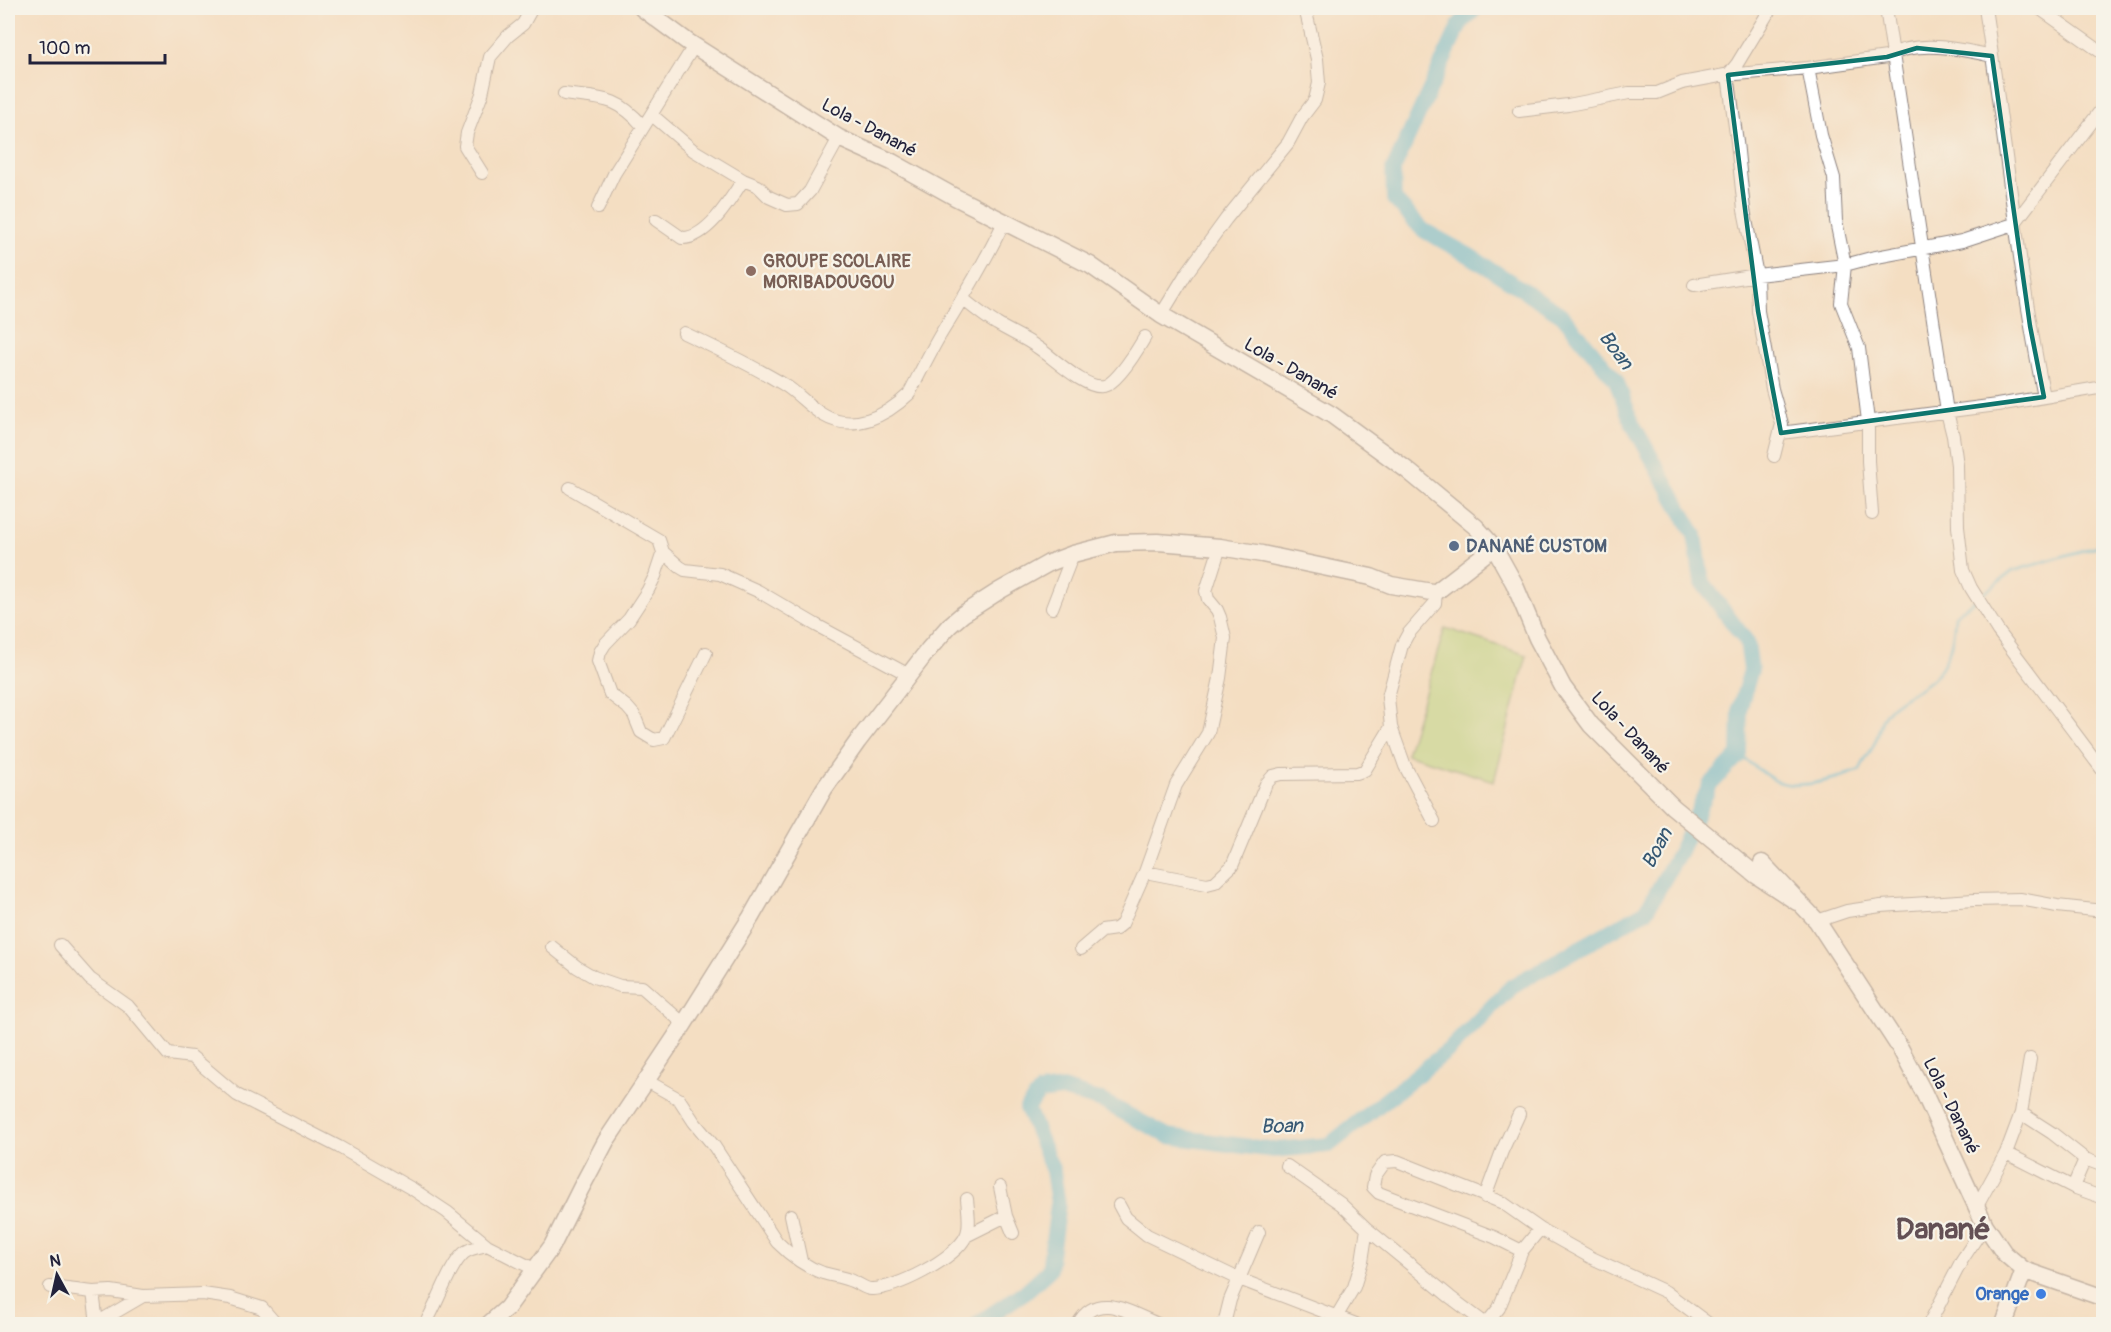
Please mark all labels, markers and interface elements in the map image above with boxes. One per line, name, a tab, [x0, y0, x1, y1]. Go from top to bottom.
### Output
scale bar	[30, 27, 165, 65]
text: 100 m	[39, 37, 91, 60]
street label: Lola - Danané	[817, 93, 921, 163]
place label: GROUPE SCOLAIRE MORIBADOUGOU	[763, 250, 912, 294]
marker: GROUPE SCOLAIRE MORIBADOUGOU	[744, 264, 758, 278]
water label: Boan	[1593, 326, 1640, 376]
street label: Lola - Danané	[1240, 333, 1342, 405]
place label: DANANÉ CUSTOM	[1466, 535, 1607, 558]
marker: DANANÉ CUSTOM	[1447, 539, 1461, 553]
street label: Lola - Danané	[1586, 687, 1674, 779]
water label: Boan	[1636, 822, 1679, 872]
street label: Lola - Danané	[1918, 1054, 1984, 1158]
water label: Boan	[1261, 1113, 1305, 1139]
district label: Danané	[1896, 1211, 1990, 1248]
north arrow	[27, 1245, 87, 1305]
text: N	[48, 1250, 62, 1272]
place label: Orange	[1975, 1283, 2030, 1306]
marker: Orange	[2034, 1287, 2048, 1301]

